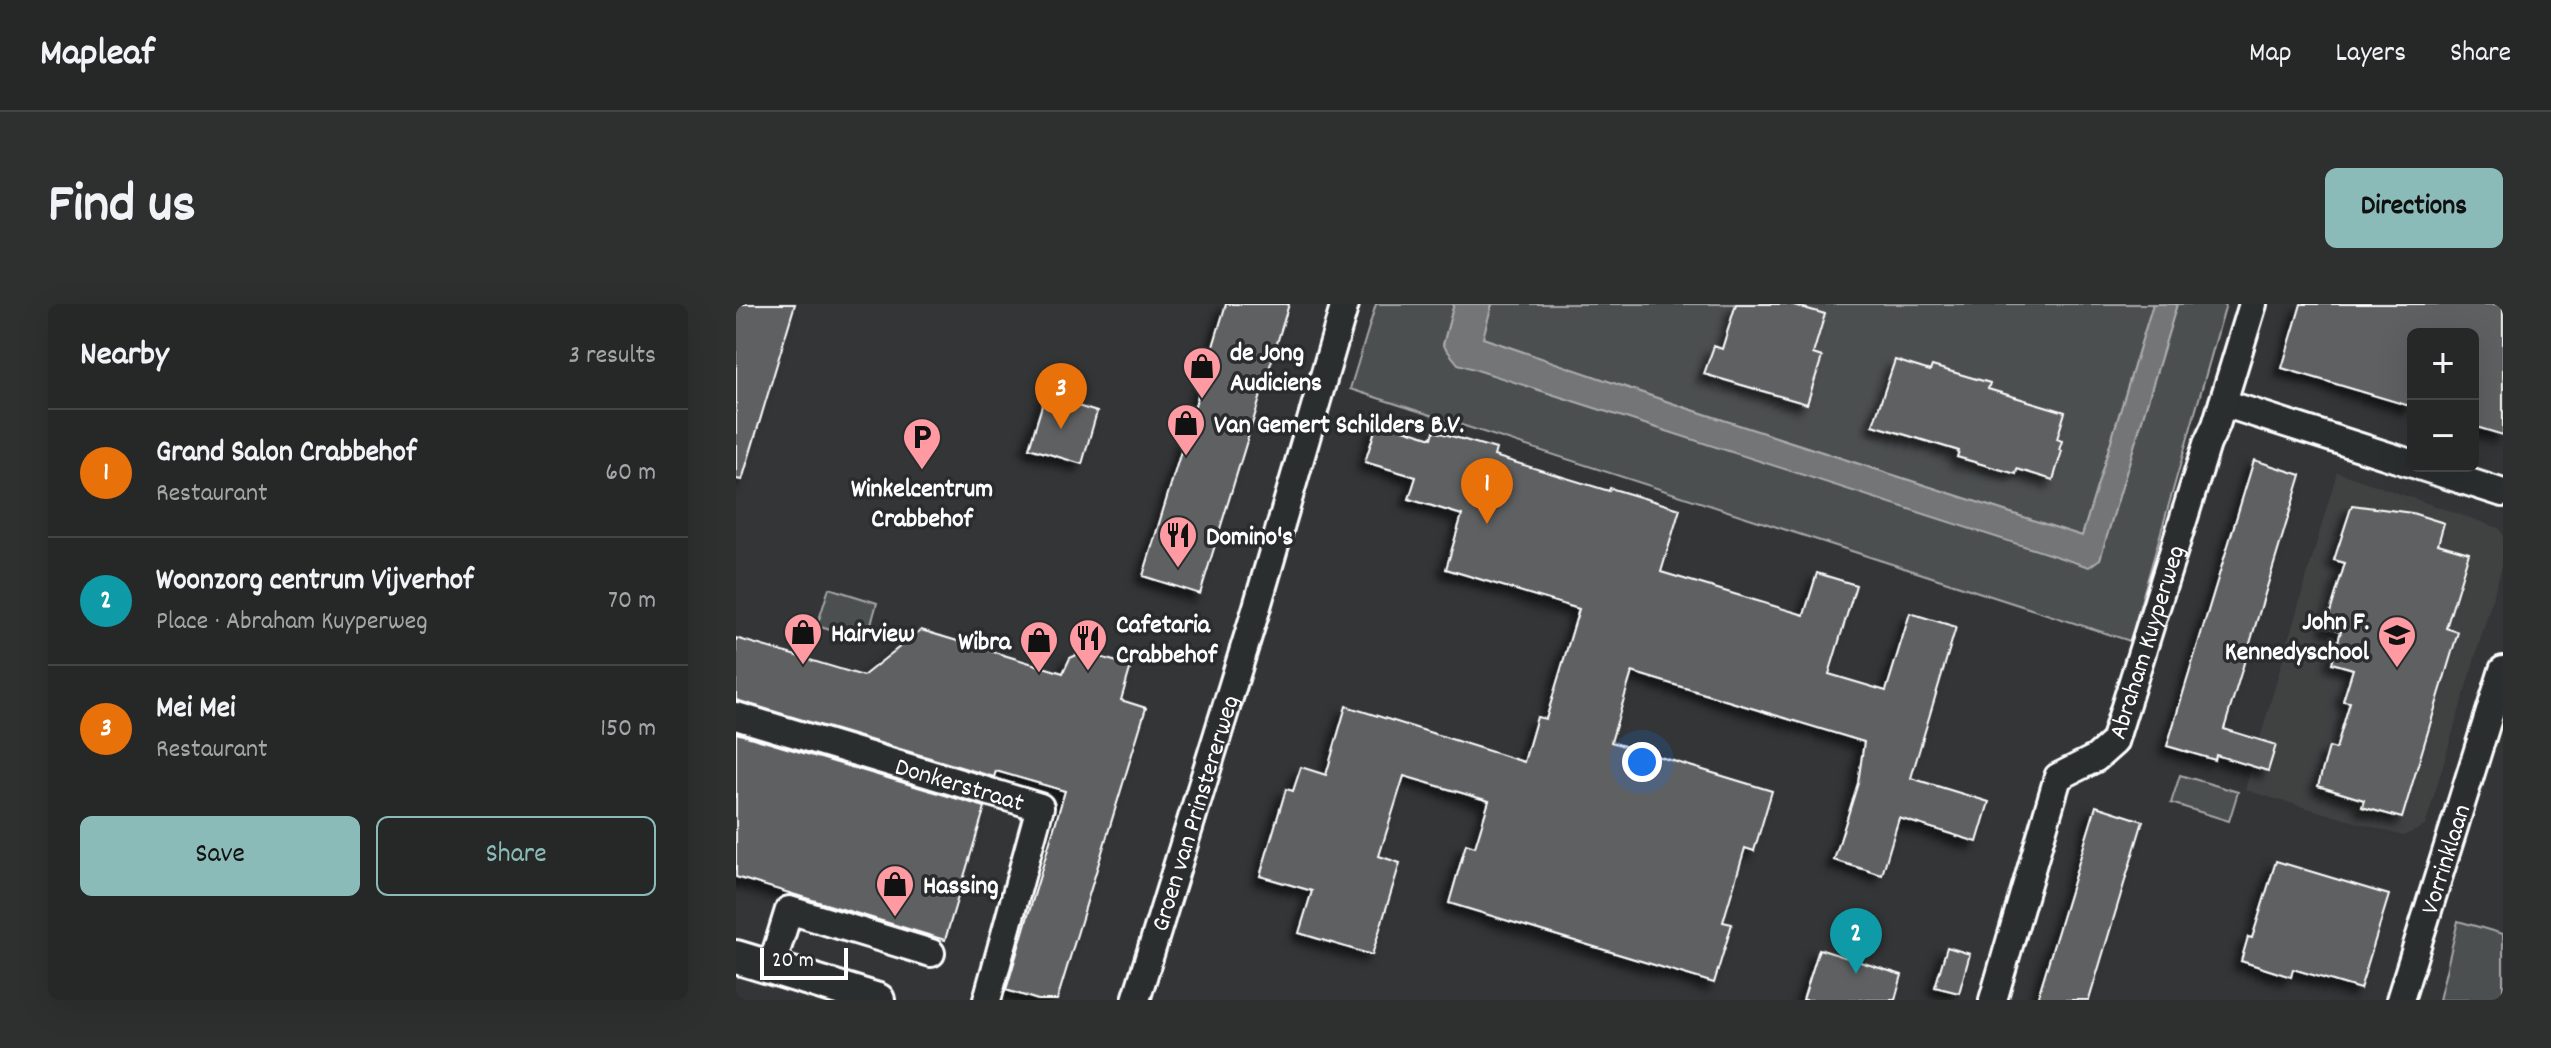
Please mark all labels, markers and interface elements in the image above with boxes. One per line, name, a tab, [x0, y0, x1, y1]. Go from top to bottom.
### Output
text: Mapleaf	[40, 28, 155, 83]
text: Map	[2249, 35, 2292, 75]
text: Layers	[2336, 35, 2406, 75]
text: Share	[2450, 35, 2511, 75]
text: Find us	[48, 168, 196, 248]
button: Directions	[2325, 168, 2503, 248]
map controls	[2407, 328, 2479, 472]
button: +	[2407, 328, 2479, 400]
text: Nearby	[80, 332, 169, 381]
place label: de Jong Audiciens	[1230, 336, 1322, 403]
text: 3 results	[569, 338, 656, 375]
shop icon: de Jong Audiciens	[1181, 345, 1223, 400]
pin: 3	[1035, 363, 1087, 429]
button: −	[2407, 400, 2479, 472]
shop icon: Van Gemert Schilders B.V.	[1165, 402, 1207, 457]
place label: Van Gemert Schilders B.V.	[1214, 408, 1464, 445]
parking icon: Winkelcentrum Crabbehof	[901, 416, 943, 471]
text: Grand Salon Crabbehof	[156, 433, 417, 476]
text: 1	[103, 455, 109, 492]
text: 60 m	[605, 455, 656, 492]
pin: 1	[1461, 458, 1513, 524]
place label: Winkelcentrum Crabbehof	[851, 472, 993, 539]
text: Restaurant	[156, 476, 268, 513]
restaurant icon: Domino's	[1157, 514, 1199, 569]
place label: Domino's	[1206, 520, 1293, 557]
street label: Abraham Kuyperweg	[2101, 541, 2196, 744]
text: Woonzorg centrum Vijverhof	[156, 561, 474, 604]
text: 2	[100, 583, 112, 620]
text: 70 m	[608, 583, 656, 620]
text: Place · Abraham Kuyperweg	[156, 604, 428, 641]
place label: John F. Kennedyschool	[2225, 605, 2370, 672]
place label: Cafetaria Crabbehof	[1116, 608, 1219, 675]
shop icon: Hairview	[782, 611, 824, 666]
school or university icon: John F. Kennedyschool	[2376, 614, 2418, 669]
place label: Hairview	[831, 617, 915, 654]
restaurant icon: Cafetaria Crabbehof	[1067, 617, 1109, 672]
shop icon: Wibra	[1018, 619, 1060, 674]
place label: Wibra	[958, 625, 1012, 662]
text: Mei Mei	[156, 689, 235, 732]
street label: Groen van Prinstererweg	[1143, 691, 1251, 936]
text: 3	[100, 711, 112, 748]
text: 150 m	[600, 711, 656, 748]
text: Restaurant	[156, 732, 268, 769]
your location	[1622, 742, 1662, 782]
street label: Donkerstraat	[890, 750, 1029, 823]
street label: Vorrinklaan	[2413, 800, 2482, 919]
button: Save	[80, 816, 360, 896]
button: Share	[376, 816, 656, 896]
shop icon: Hassing	[874, 863, 916, 918]
place label: Hassing	[923, 869, 999, 906]
pin: 2	[1830, 908, 1882, 974]
scale bar	[760, 944, 848, 980]
text: 20 m	[772, 946, 814, 977]

